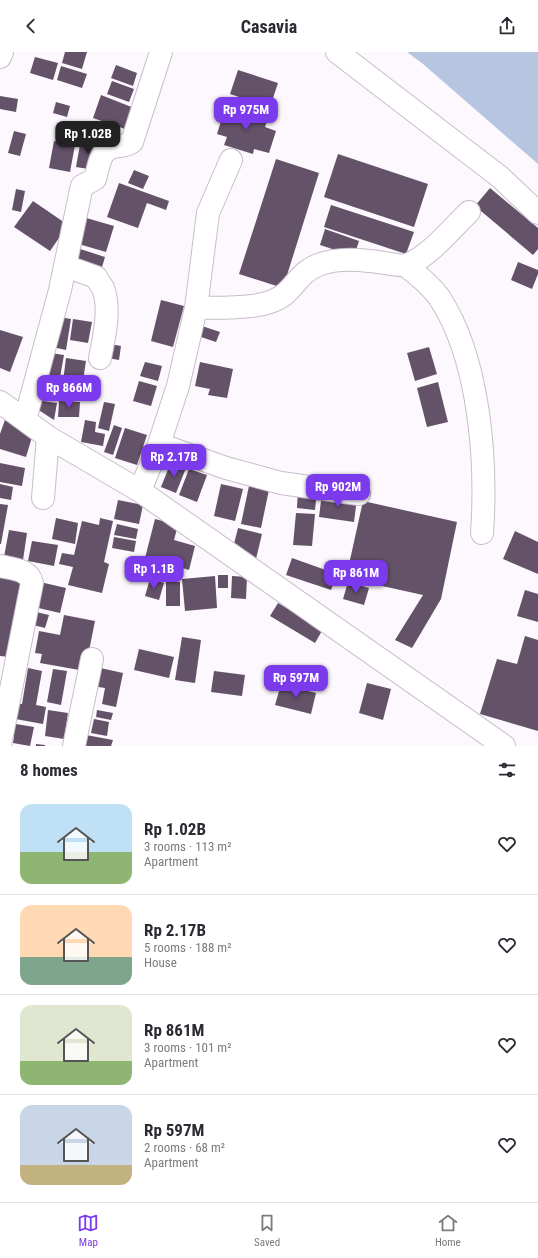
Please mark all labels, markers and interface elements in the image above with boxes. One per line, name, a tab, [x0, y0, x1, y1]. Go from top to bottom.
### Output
icon: back	[20, 15, 42, 37]
icon: share	[496, 15, 518, 37]
text: Casavia	[241, 16, 297, 37]
pin: Rp 975M	[209, 97, 283, 131]
text: Rp 975M	[223, 102, 269, 117]
pin: Rp 1.02B	[47, 121, 129, 155]
text: Rp 1.02B	[64, 126, 112, 141]
pin: Rp 866M	[32, 375, 106, 409]
text: Rp 866M	[46, 380, 92, 395]
pin: Rp 2.17B	[133, 444, 215, 478]
text: Rp 2.17B	[150, 449, 198, 464]
pin: Rp 902M	[301, 474, 375, 508]
text: Rp 902M	[315, 479, 361, 494]
pin: Rp 1.1B	[117, 556, 191, 590]
pin: Rp 861M	[319, 560, 393, 594]
text: Rp 1.1B	[134, 561, 174, 576]
text: Rp 861M	[333, 565, 379, 580]
pin: Rp 597M	[259, 665, 333, 699]
text: Rp 597M	[273, 670, 319, 685]
icon: filters	[496, 759, 518, 781]
text: 8 homes	[20, 760, 78, 780]
text: Rp 1.02B	[144, 819, 206, 839]
icon: home	[52, 820, 100, 868]
icon: heart	[496, 833, 518, 855]
text: 3 rooms · 113 m²	[144, 839, 231, 854]
text: Apartment	[144, 854, 198, 869]
text: Rp 2.17B	[144, 920, 206, 940]
icon: home	[52, 921, 100, 969]
icon: heart	[496, 934, 518, 956]
text: 5 rooms · 188 m²	[144, 940, 231, 955]
text: House	[144, 955, 177, 970]
text: Rp 861M	[144, 1020, 204, 1040]
icon: home	[52, 1021, 100, 1069]
icon: heart	[496, 1034, 518, 1056]
text: 3 rooms · 101 m²	[144, 1040, 231, 1055]
text: Apartment	[144, 1055, 198, 1070]
text: Rp 597M	[144, 1120, 204, 1140]
icon: home	[52, 1121, 100, 1169]
icon: heart	[496, 1134, 518, 1156]
text: 2 rooms · 68 m²	[144, 1140, 225, 1155]
text: Apartment	[144, 1155, 198, 1170]
tab: Map	[77, 1212, 99, 1249]
tab: Saved	[254, 1212, 280, 1249]
tab: Home	[435, 1212, 461, 1249]

